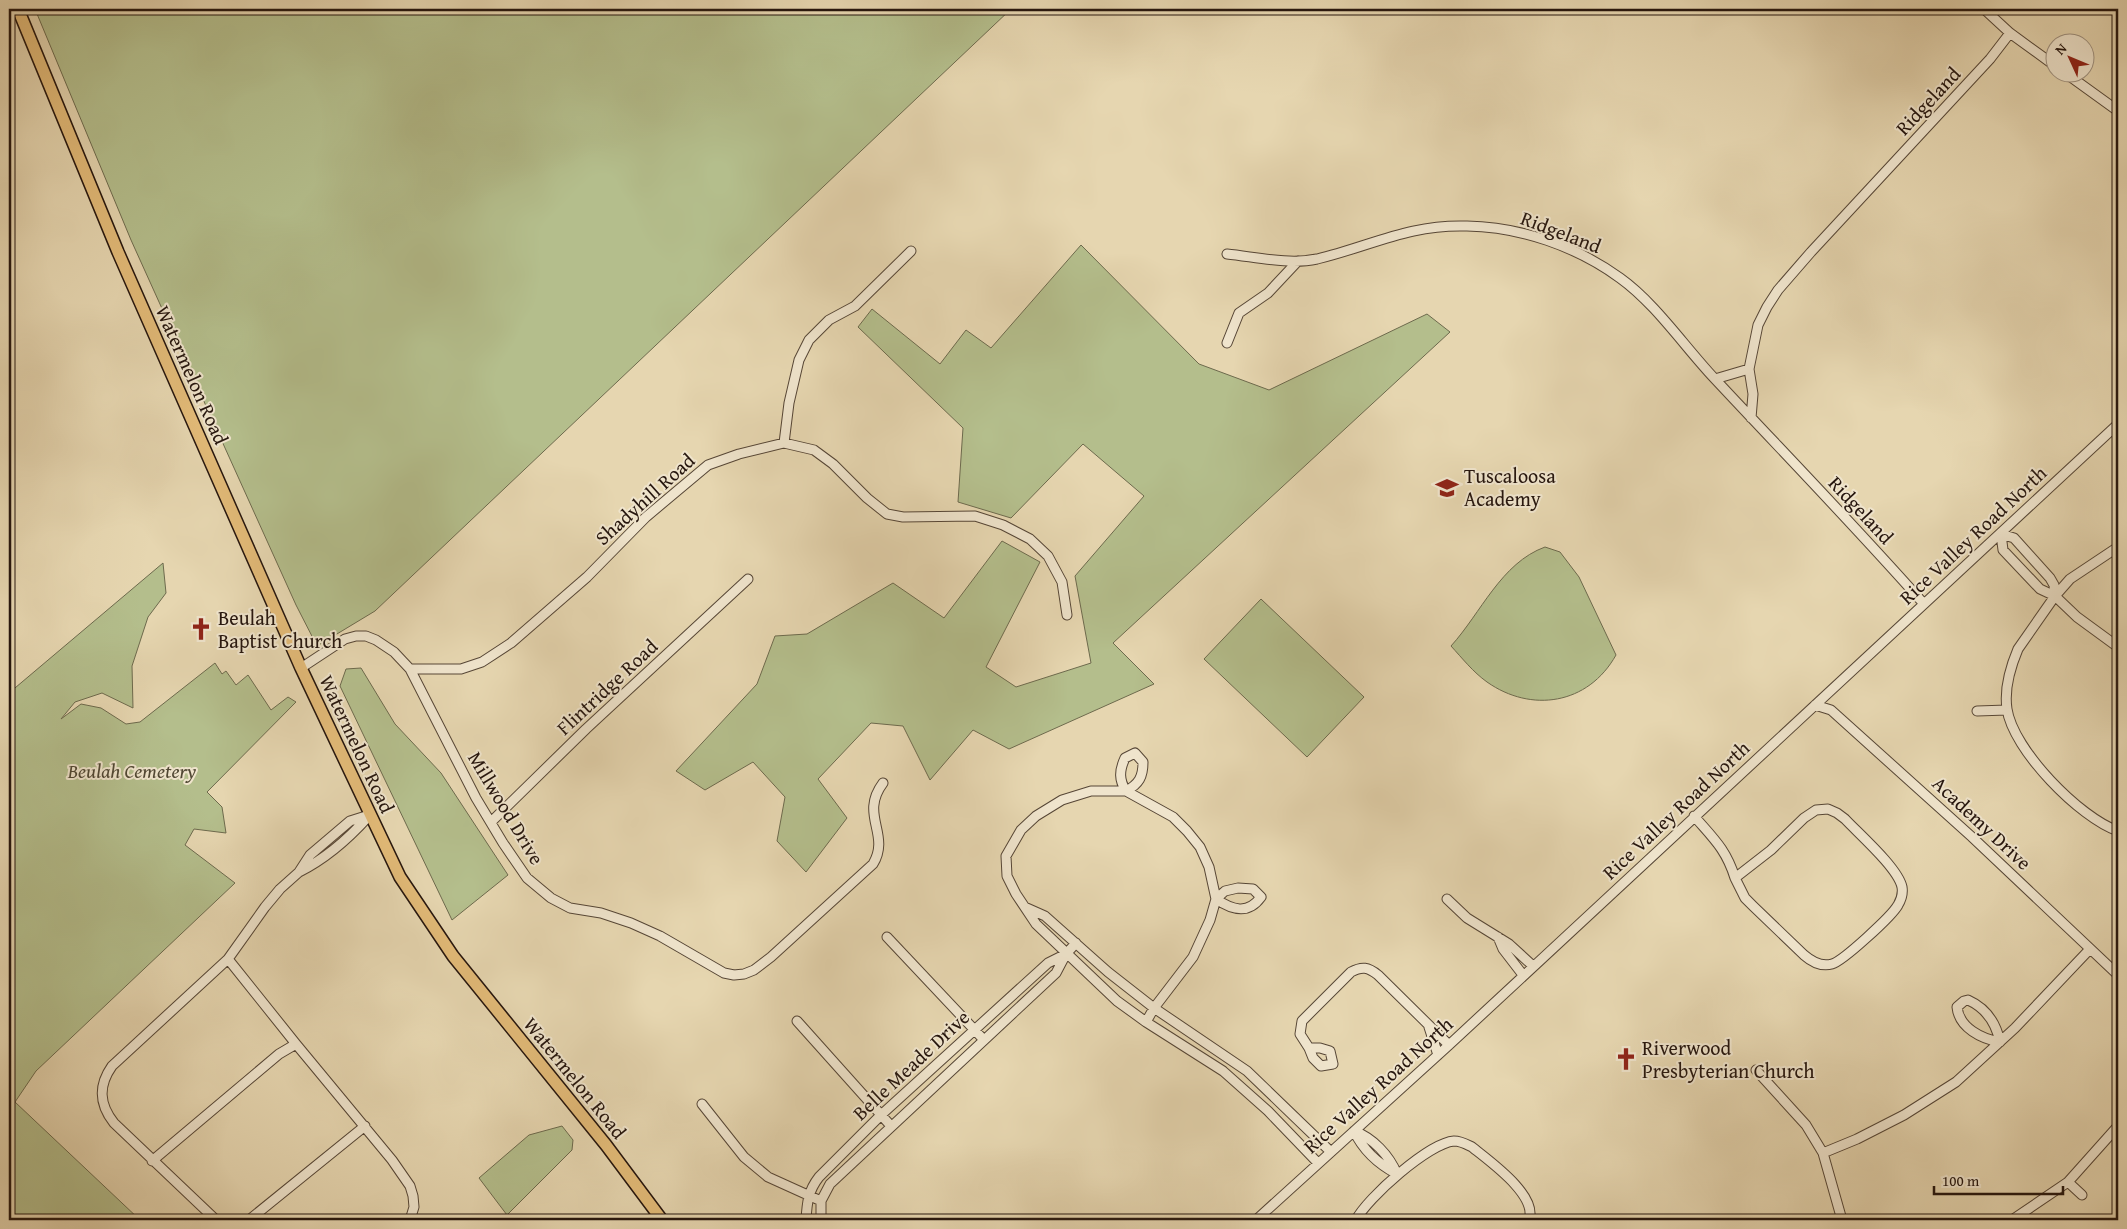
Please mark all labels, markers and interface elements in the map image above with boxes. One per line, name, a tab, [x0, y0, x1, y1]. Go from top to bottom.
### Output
north arrow	[2044, 32, 2094, 82]
text: N	[2050, 38, 2072, 59]
street label: Ridgeland	[1888, 60, 1967, 141]
street label: Ridgeland	[1517, 203, 1606, 260]
street label: Watermelon Road	[149, 301, 236, 449]
street label: Shadyhill Road	[588, 446, 701, 551]
street label: Rice Valley Road North	[1892, 458, 2053, 611]
place label: Tuscaloosa Academy	[1464, 461, 1556, 513]
street label: Ridgeland	[1822, 469, 1901, 551]
school or university icon: Tuscaloosa Academy	[1434, 475, 1460, 501]
place label: Beulah Baptist Church	[218, 603, 342, 655]
church icon: Beulah Baptist Church	[188, 616, 214, 642]
street label: Flintridge Road	[549, 632, 664, 741]
street label: Watermelon Road	[313, 670, 402, 818]
street label: Rice Valley Road North	[1595, 733, 1756, 886]
street label: Millwood Drive	[461, 746, 552, 870]
park label: Beulah Cemetery	[67, 756, 196, 785]
street label: Academy Drive	[1926, 769, 2038, 876]
street label: Belle Meade Drive	[846, 1003, 976, 1126]
street label: Rice Valley Road North	[1297, 1010, 1459, 1160]
street label: Watermelon Road	[517, 1011, 634, 1145]
place label: Riverwood Presbyterian Church	[1642, 1033, 1814, 1085]
church icon: Riverwood Presbyterian Church	[1613, 1046, 1639, 1072]
scale bar	[1934, 1164, 2063, 1196]
text: 100 m	[1942, 1170, 1980, 1191]

